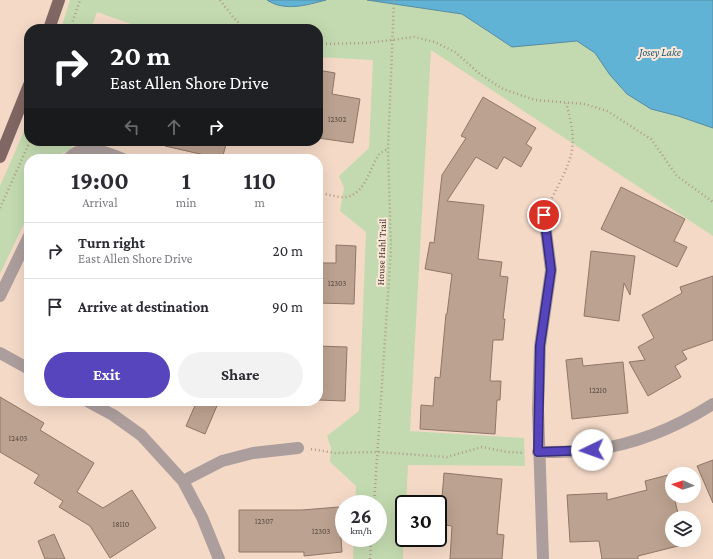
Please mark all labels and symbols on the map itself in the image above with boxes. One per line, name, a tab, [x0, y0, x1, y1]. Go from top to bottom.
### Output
water label: Josey Lake	[637, 46, 682, 59]
house number: 12302	[328, 115, 346, 124]
pin	[527, 198, 561, 232]
street label: House Hahl Trail	[375, 218, 388, 286]
house number: 12303	[328, 279, 346, 288]
house number: 12210	[589, 386, 607, 395]
position arrow	[571, 429, 613, 471]
house number: 12403	[9, 434, 28, 443]
north arrow	[665, 467, 701, 503]
speed limit sign: 30	[395, 495, 447, 547]
house number: 12307	[255, 517, 273, 526]
house number: 18110	[113, 520, 130, 529]
house number: 12303	[312, 527, 330, 536]

